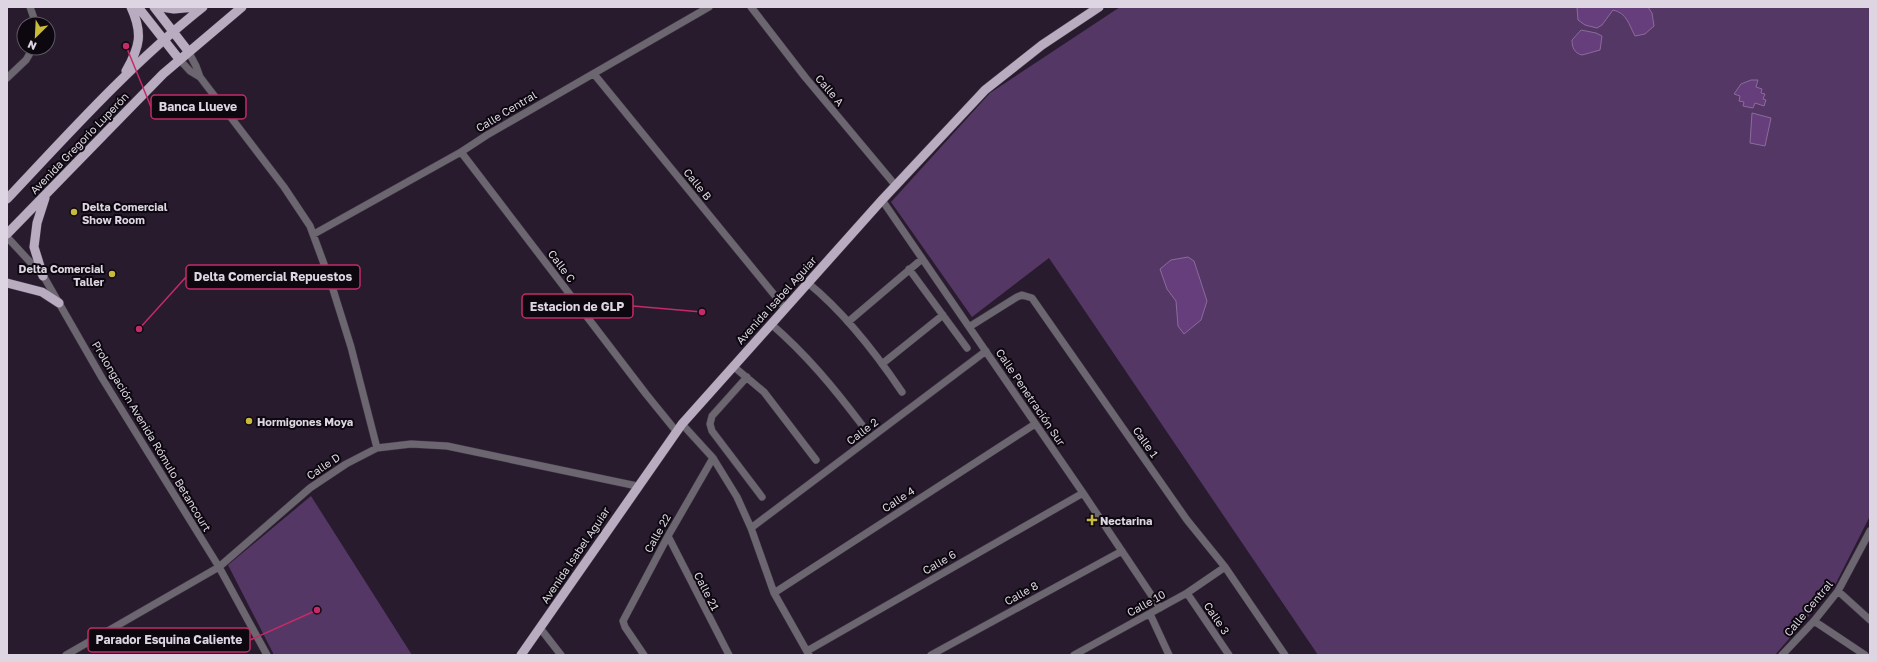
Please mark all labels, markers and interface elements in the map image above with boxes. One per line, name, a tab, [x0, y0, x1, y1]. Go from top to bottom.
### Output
north arrow	[16, 16, 56, 56]
text: N	[25, 38, 38, 53]
street label: Calle A	[813, 72, 847, 109]
street label: Calle Central	[473, 88, 539, 134]
street label: Avenida Gregorio Luperón	[27, 90, 131, 196]
callout: Banca Llueve	[151, 95, 246, 119]
text: Banca Llueve	[159, 99, 237, 114]
street label: Calle B	[681, 165, 715, 203]
place label: Delta Comercial Show Room	[82, 200, 168, 226]
marker: Delta Comercial Show Room	[69, 207, 79, 217]
street label: Calle C	[546, 247, 578, 285]
street label: Avenida Isabel Aguiar	[733, 253, 819, 347]
place label: Delta Comercial Taller	[19, 262, 105, 288]
callout: Delta Comercial Repuestos	[186, 265, 360, 289]
marker: Delta Comercial Taller	[107, 269, 117, 279]
text: Delta Comercial Repuestos	[194, 269, 352, 284]
callout: Estacion de GLP	[522, 294, 633, 318]
text: Estacion de GLP	[530, 299, 624, 314]
street label: Prolongación Avenida Rómulo Betancourt	[90, 338, 214, 534]
street label: Calle Penetración Sur	[994, 346, 1069, 449]
place label: Hormigones Moya	[257, 415, 353, 428]
street label: Calle 2	[844, 415, 880, 447]
marker: Hormigones Moya	[244, 416, 254, 426]
street label: Calle 1	[1131, 424, 1161, 460]
street label: Calle D	[304, 450, 342, 482]
street label: Calle 4	[879, 483, 917, 514]
street label: Avenida Isabel Aguiar	[538, 504, 613, 606]
street label: Calle 22	[641, 511, 673, 555]
place label: Nectarina	[1100, 514, 1152, 527]
marker: Nectarina	[1087, 515, 1097, 525]
street label: Calle 6	[920, 547, 958, 577]
street label: Calle 21	[692, 570, 722, 612]
street label: Calle Central	[1781, 577, 1835, 638]
street label: Calle 8	[1002, 578, 1040, 608]
street label: Calle 10	[1125, 587, 1168, 619]
street label: Calle 3	[1201, 599, 1233, 637]
callout: Parador Esquina Caliente	[88, 628, 250, 652]
text: Parador Esquina Caliente	[96, 632, 242, 647]

